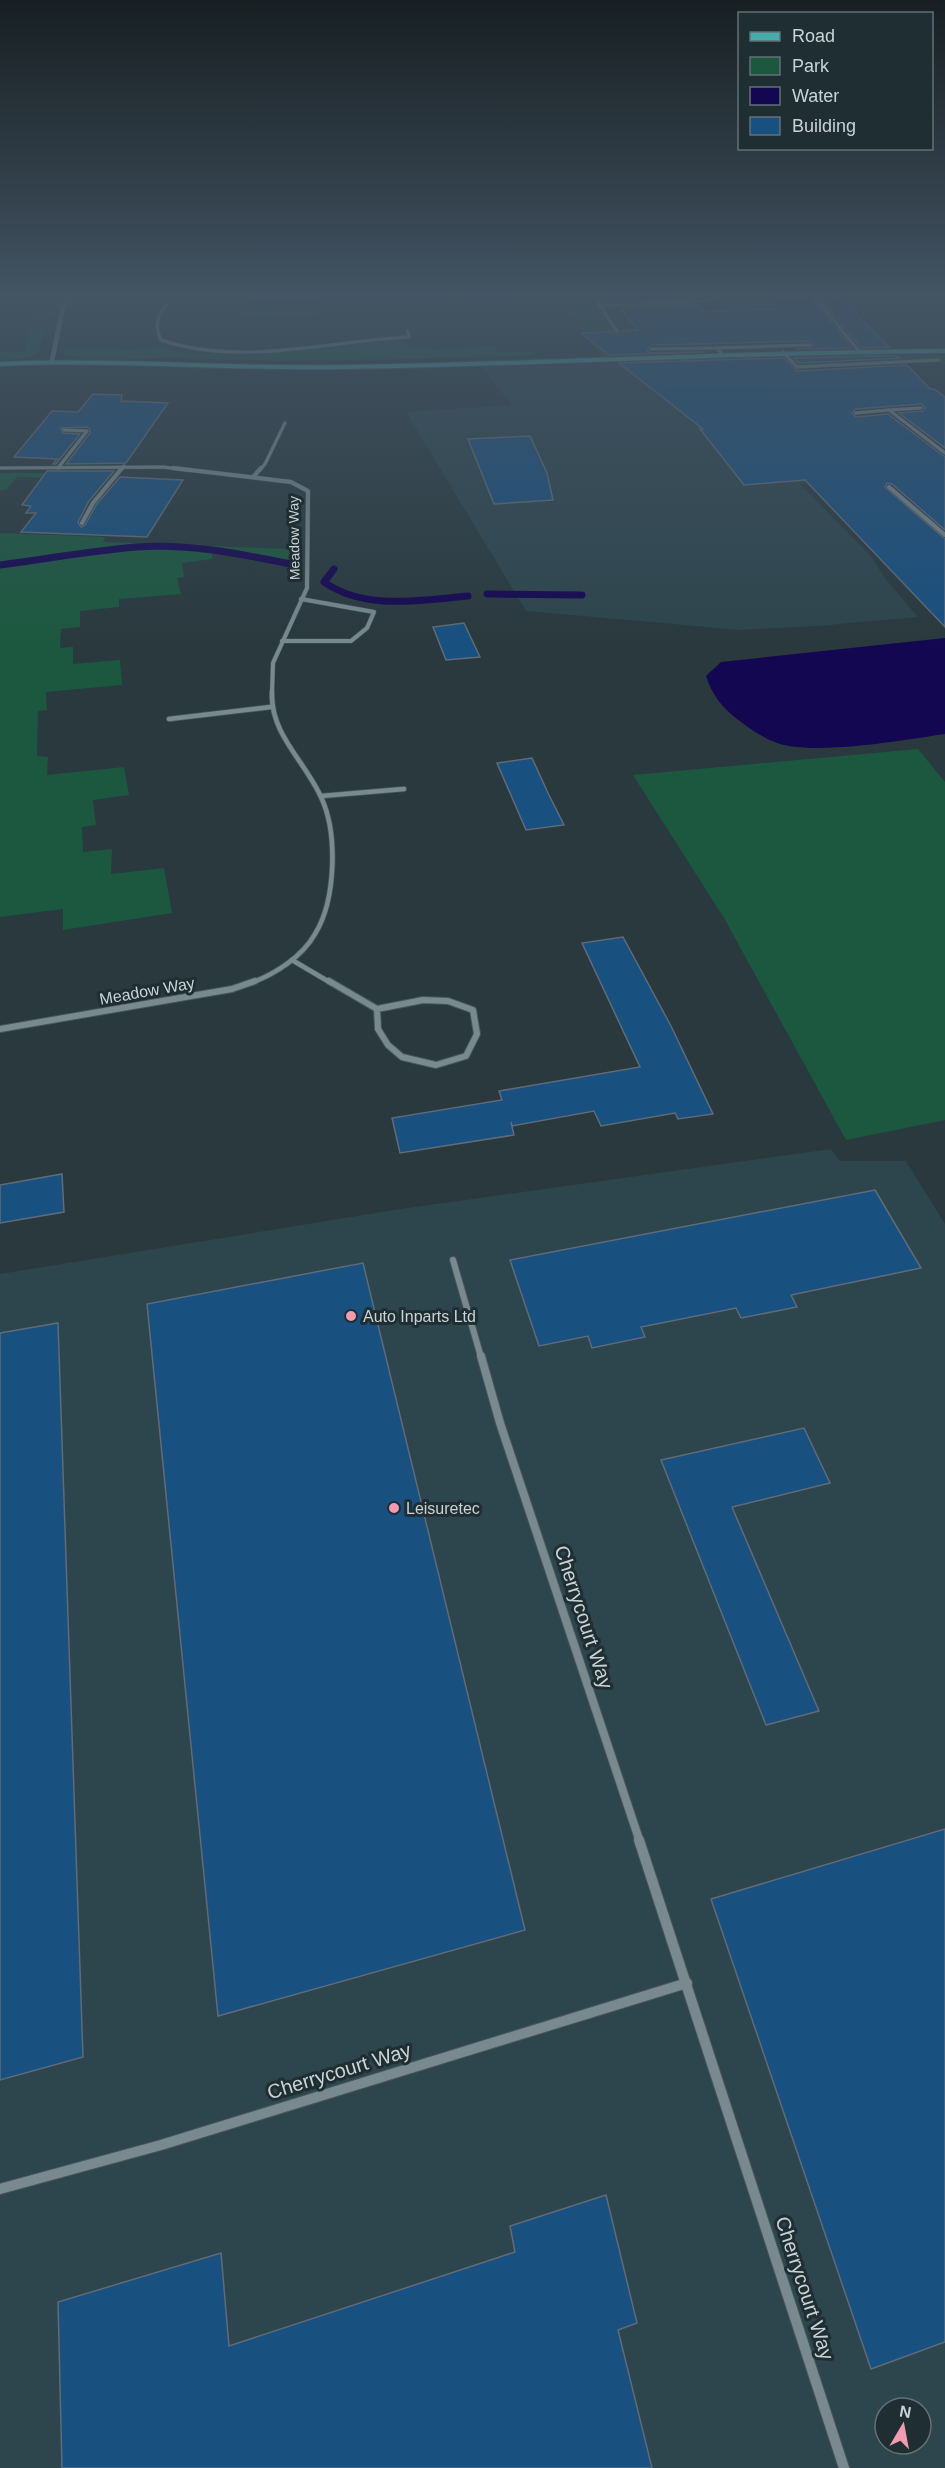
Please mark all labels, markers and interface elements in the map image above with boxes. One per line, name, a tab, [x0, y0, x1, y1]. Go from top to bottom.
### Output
legend	[738, 12, 933, 150]
text: Road	[792, 26, 835, 46]
text: Park	[792, 56, 830, 76]
text: Water	[792, 86, 839, 106]
text: Building	[792, 116, 856, 136]
street label: Meadow Way	[285, 496, 303, 580]
street label: Meadow Way	[98, 974, 196, 1008]
place label: Auto Inparts Ltd	[363, 1308, 476, 1325]
marker: Auto Inparts Ltd	[344, 1309, 358, 1323]
place label: Leisuretec	[406, 1500, 480, 1517]
marker: Leisuretec	[387, 1501, 401, 1515]
street label: Cherrycourt Way	[550, 1543, 618, 1691]
street label: Cherrycourt Way	[264, 2039, 414, 2103]
street label: Cherrycourt Way	[771, 2214, 839, 2362]
north arrow	[873, 2396, 933, 2456]
text: N	[898, 2402, 913, 2421]

